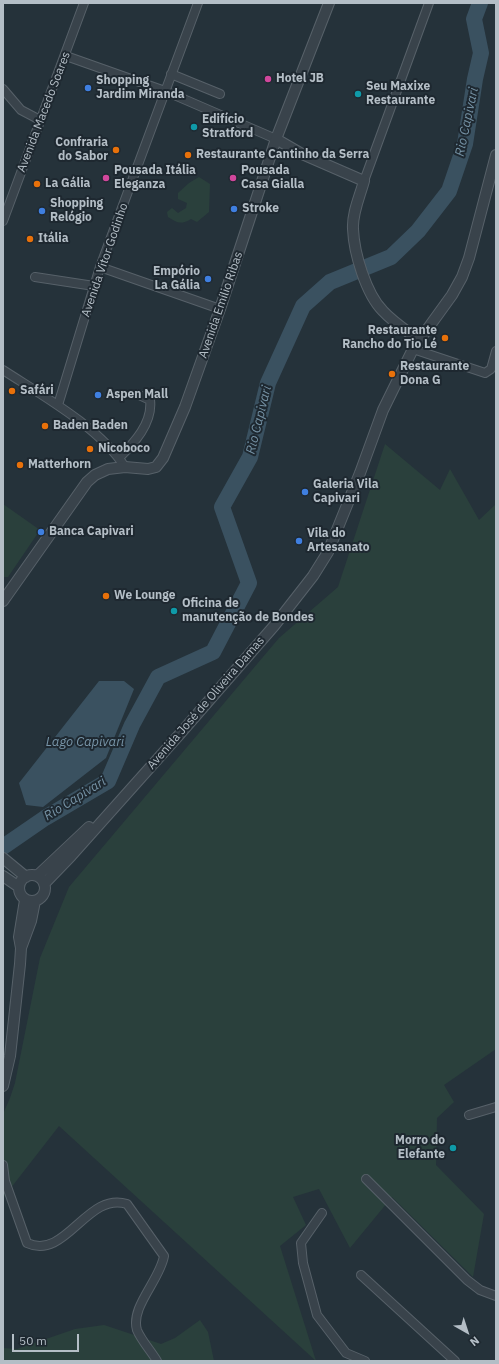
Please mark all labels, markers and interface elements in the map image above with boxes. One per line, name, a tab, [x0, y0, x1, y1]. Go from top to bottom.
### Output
street label: Avenida Macedo Soares	[14, 50, 74, 174]
place label: Hotel JB	[276, 72, 324, 86]
place label: Shopping Jardim Miranda	[96, 74, 185, 102]
marker: Hotel JB	[263, 74, 273, 84]
place label: Seu Maxixe Restaurante	[366, 80, 435, 108]
marker: Shopping Jardim Miranda	[83, 83, 93, 93]
water label: Rio Capivari	[452, 86, 482, 158]
marker: Seu Maxixe Restaurante	[353, 89, 363, 99]
place label: Edifício Stratford	[202, 113, 253, 141]
marker: Edifício Stratford	[189, 122, 199, 132]
place label: Confraria do Sabor	[55, 136, 108, 164]
marker: Confraria do Sabor	[111, 145, 121, 155]
place label: Restaurante Cantinho da Serra	[196, 148, 369, 162]
marker: Restaurante Cantinho da Serra	[183, 150, 193, 160]
place label: Pousada Itália Eleganza	[114, 164, 196, 192]
place label: Pousada Casa Gialla	[241, 164, 304, 192]
marker: Pousada Itália Eleganza	[101, 173, 111, 183]
marker: Pousada Casa Gialla	[228, 173, 238, 183]
place label: La Gália	[45, 177, 90, 191]
marker: La Gália	[32, 179, 42, 189]
place label: Shopping Relógio	[50, 197, 103, 225]
street label: Avenida Vitor Godinho	[79, 201, 131, 319]
place label: Stroke	[242, 202, 279, 216]
marker: Stroke	[229, 204, 239, 214]
marker: Shopping Relógio	[37, 206, 47, 216]
place label: Itália	[38, 232, 69, 246]
marker: Itália	[25, 234, 35, 244]
street label: Avenida Emílio Ribas	[196, 250, 246, 360]
place label: Empório La Gália	[153, 265, 200, 293]
marker: Empório La Gália	[203, 274, 213, 284]
place label: Restaurante Rancho do Tio Lé	[342, 324, 437, 352]
marker: Restaurante Rancho do Tio Lé	[440, 333, 450, 343]
place label: Restaurante Dona G	[400, 360, 469, 388]
marker: Restaurante Dona G	[387, 369, 397, 379]
place label: Safári	[20, 384, 54, 398]
water label: Rio Capivari	[243, 384, 275, 456]
marker: Safári	[7, 386, 17, 396]
place label: Aspen Mall	[106, 388, 168, 402]
marker: Aspen Mall	[93, 390, 103, 400]
place label: Baden Baden	[53, 419, 128, 433]
marker: Baden Baden	[40, 421, 50, 431]
place label: Nicoboco	[98, 442, 150, 456]
marker: Nicoboco	[85, 444, 95, 454]
place label: Matterhorn	[28, 458, 91, 472]
marker: Matterhorn	[15, 460, 25, 470]
place label: Galeria Vila Capivari	[313, 478, 378, 506]
marker: Galeria Vila Capivari	[300, 487, 310, 497]
place label: Banca Capivari	[49, 525, 134, 539]
marker: Banca Capivari	[36, 527, 46, 537]
place label: Vila do Artesanato	[307, 527, 370, 555]
marker: Vila do Artesanato	[294, 536, 304, 546]
place label: We Lounge	[114, 589, 176, 603]
marker: We Lounge	[101, 591, 111, 601]
place label: Oficina de manutenção de Bondes	[182, 597, 314, 625]
marker: Oficina de manutenção de Bondes	[169, 606, 179, 616]
street label: Avenida José de Oliveira Damas	[144, 634, 268, 772]
water label: Lago Capivari	[46, 734, 124, 750]
water label: Rio Capivari	[41, 774, 109, 824]
place label: Morro do Elefante	[395, 1134, 445, 1162]
marker: Morro do Elefante	[448, 1143, 458, 1153]
north arrow	[447, 1312, 487, 1352]
scale bar	[14, 1326, 81, 1352]
text: 50 m	[19, 1333, 47, 1348]
text: N	[467, 1333, 482, 1349]

